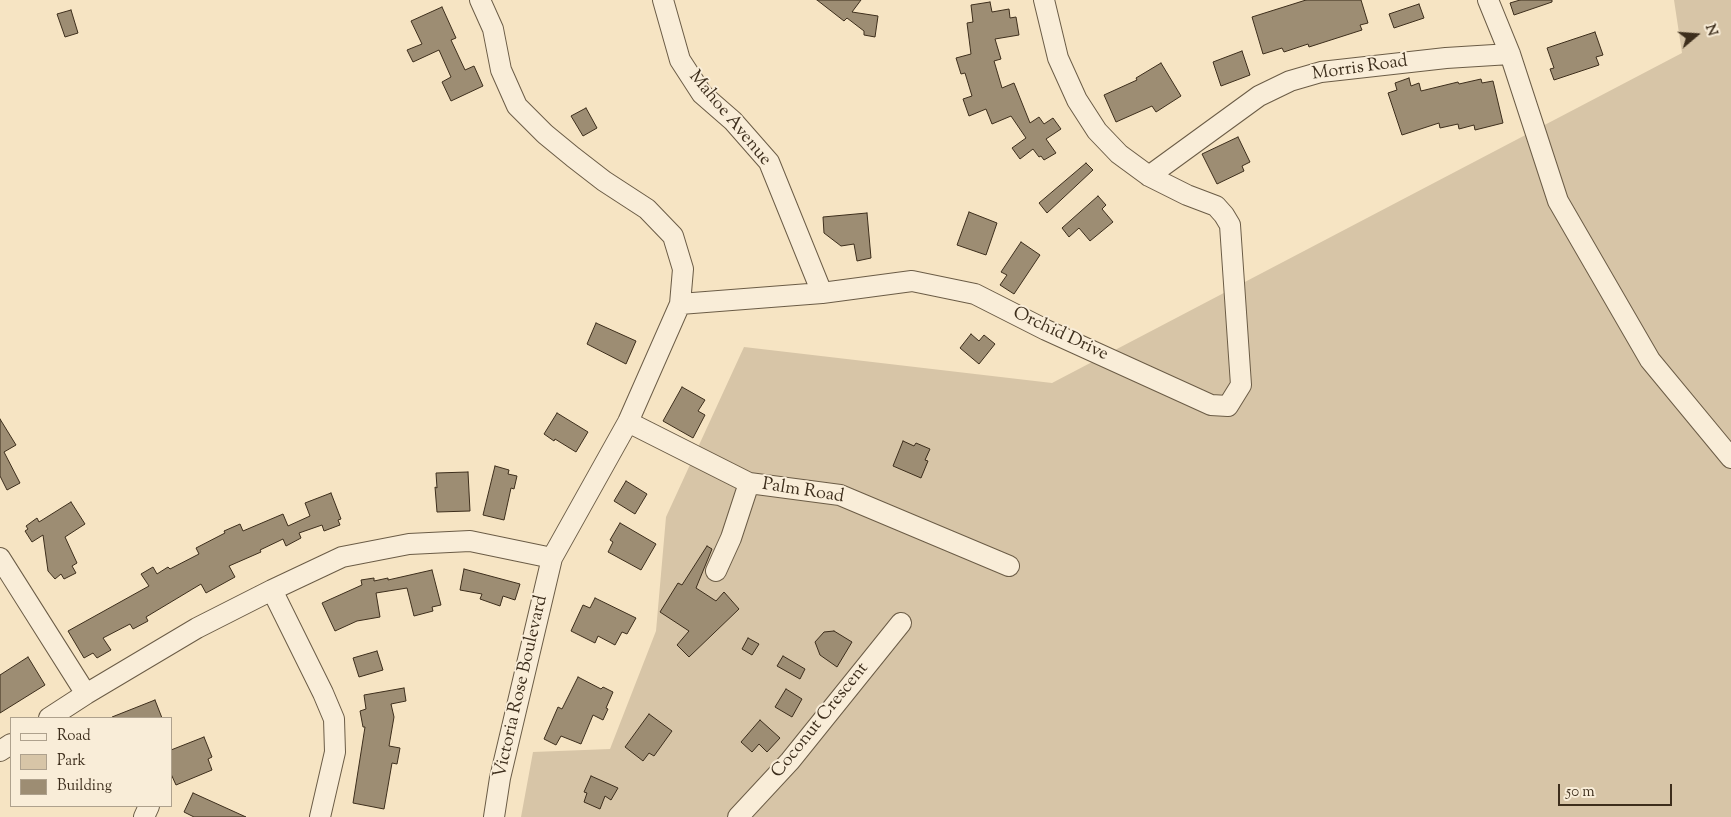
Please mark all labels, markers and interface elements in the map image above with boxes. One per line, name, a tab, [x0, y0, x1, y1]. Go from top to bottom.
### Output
north arrow	[1671, 10, 1721, 60]
text: N	[1699, 22, 1722, 39]
street label: Morris Road	[1311, 52, 1409, 86]
street label: Mahoe Avenue	[683, 67, 775, 171]
street label: Orchid Drive	[1009, 303, 1111, 367]
street label: Palm Road	[761, 475, 845, 509]
street label: Victoria Rose Boulevard	[490, 593, 554, 781]
street label: Coconut Crescent	[768, 659, 874, 783]
legend	[10, 717, 172, 807]
text: Road	[57, 726, 91, 747]
text: Park	[57, 751, 86, 772]
scale bar	[1561, 774, 1675, 806]
text: Building	[57, 776, 112, 797]
text: 50 m	[1566, 782, 1595, 803]

